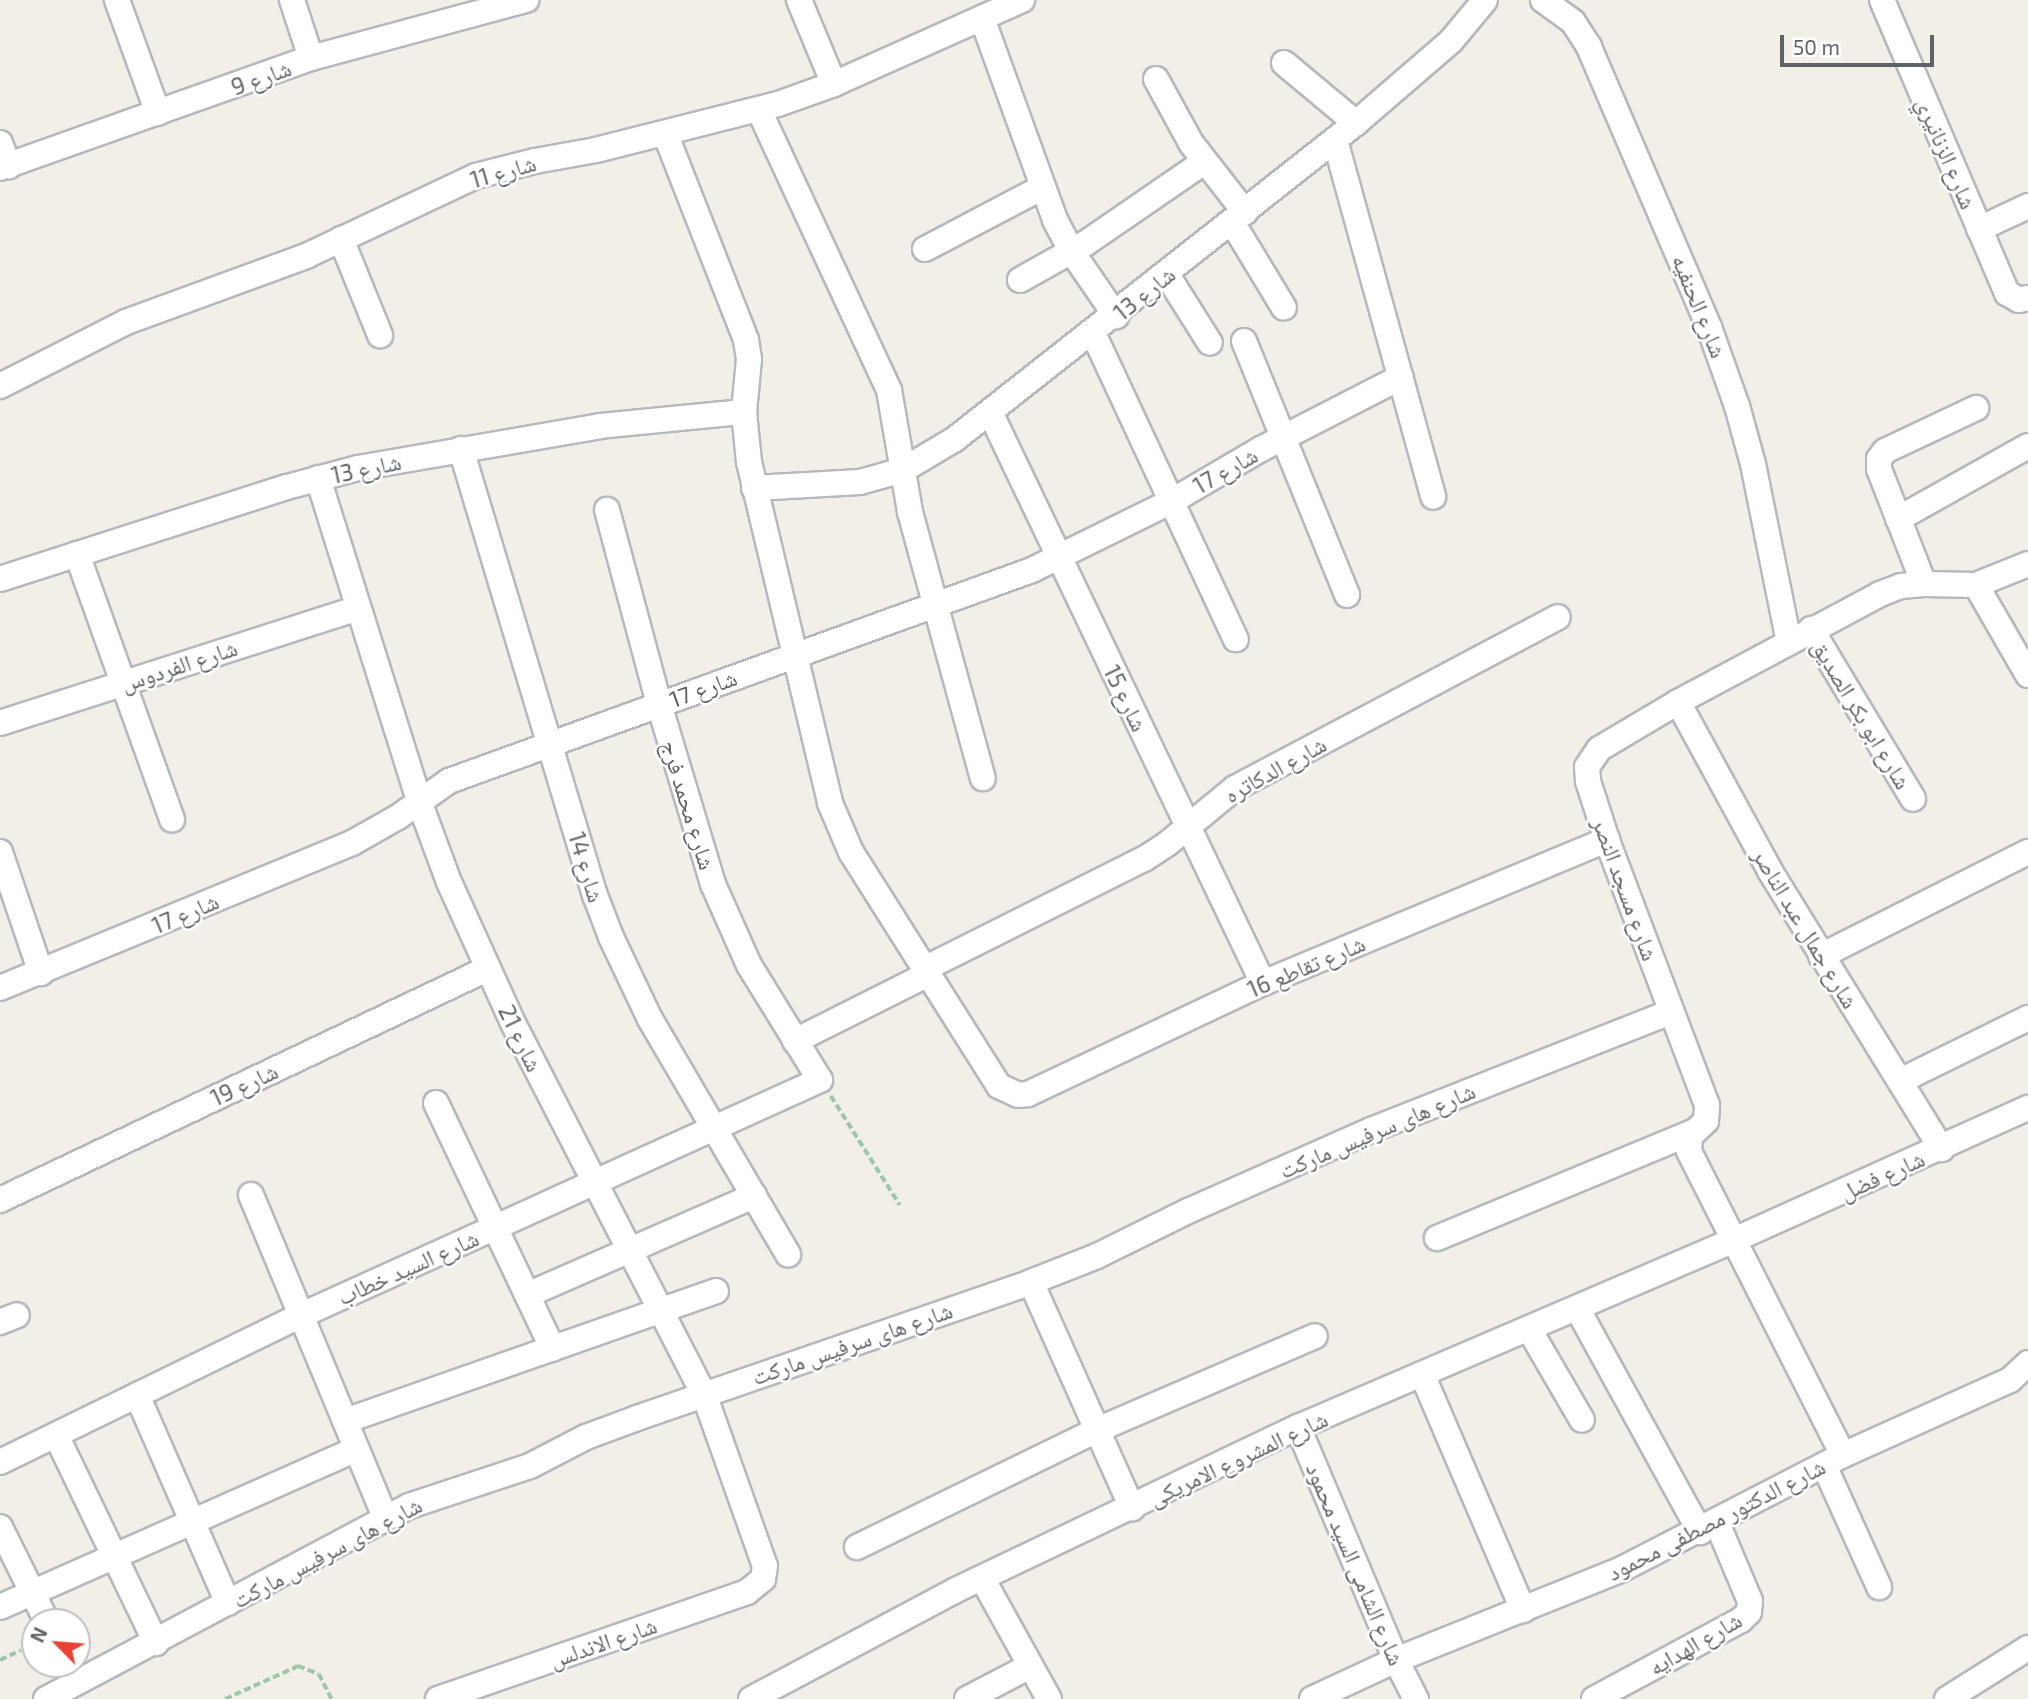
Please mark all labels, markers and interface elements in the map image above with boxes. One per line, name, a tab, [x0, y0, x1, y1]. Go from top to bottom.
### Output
scale bar	[1783, 21, 1937, 65]
text: 50 m	[1793, 34, 1840, 59]
street label: شارع 9	[227, 53, 295, 101]
street label: شارع الزنانيري	[1911, 93, 1983, 213]
street label: شارع 11	[467, 148, 539, 194]
street label: شارع الحنفيه	[1667, 250, 1733, 362]
street label: شارع 13	[1108, 260, 1180, 326]
street label: شارع 17	[1188, 441, 1262, 499]
street label: شارع 13	[329, 447, 403, 489]
street label: شارع الفردوس	[117, 633, 241, 697]
street label: شارع ابو بكر الصديق	[1806, 634, 1918, 794]
street label: شارع 15	[1098, 660, 1154, 736]
street label: شارع 17	[665, 663, 741, 713]
street label: شارع الدكاتره	[1219, 730, 1331, 808]
street label: شارع محمد فرج	[656, 737, 722, 873]
street label: شارع مسجد النصر	[1587, 814, 1665, 964]
street label: شارع 14	[563, 828, 611, 906]
street label: شارع جمال عبد الناصر	[1747, 843, 1865, 1013]
street label: شارع 17	[147, 887, 223, 939]
street label: شارع تقاطع 16	[1243, 929, 1369, 1003]
street label: شارع 21	[493, 1000, 549, 1076]
street label: شارع 19	[206, 1056, 282, 1112]
street label: شارع هاى سرفيس ماركت	[1275, 1076, 1479, 1184]
street label: شارع فضل	[1835, 1144, 1929, 1206]
street label: شارع السيد خطاب	[333, 1224, 483, 1310]
street label: شارع هاى سرفيس ماركت	[748, 1296, 956, 1390]
street label: شارع المشروع الامريكى	[1144, 1404, 1332, 1512]
street label: شارع الدكتور مصطفى محمود	[1602, 1452, 1830, 1586]
street label: شارع الشامى السيد محمود	[1301, 1459, 1411, 1669]
street label: شارع هاى سرفيس ماركت	[228, 1490, 426, 1614]
street label: شارع الهدايه	[1644, 1605, 1746, 1681]
north arrow	[21, 1608, 91, 1678]
street label: شارع الاندلس	[546, 1611, 660, 1673]
text: N	[25, 1624, 52, 1646]

